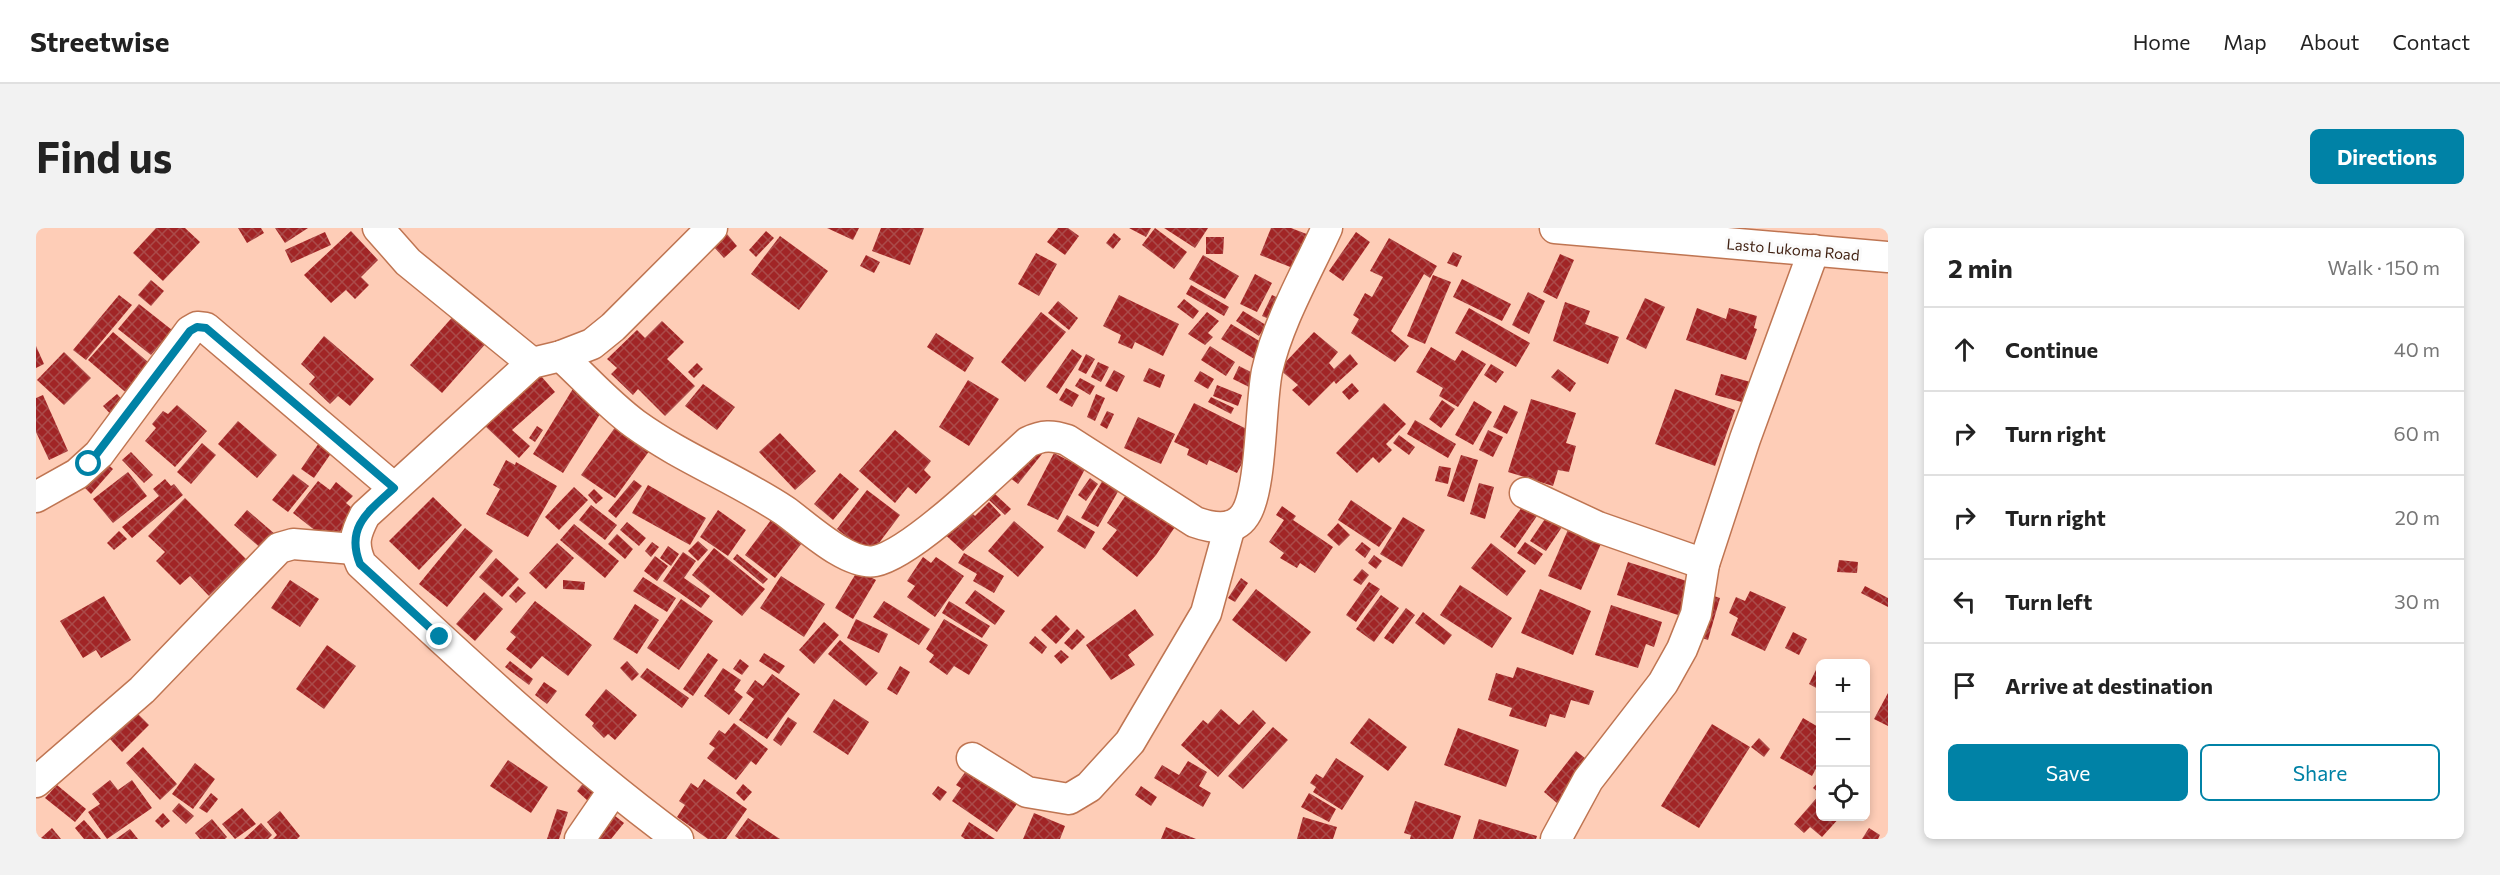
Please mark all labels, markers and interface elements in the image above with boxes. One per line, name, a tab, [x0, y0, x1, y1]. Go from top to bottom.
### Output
text: Streetwise	[30, 24, 170, 58]
text: Home	[2133, 29, 2190, 54]
text: Map	[2223, 29, 2267, 54]
text: About	[2300, 29, 2359, 54]
text: Contact	[2392, 29, 2470, 54]
button: Directions	[2310, 129, 2464, 184]
text: Find us	[36, 130, 172, 182]
street label: Lasto Lukoma Road	[1726, 234, 1860, 264]
text: 2 min	[1948, 252, 2013, 283]
text: Walk · 150 m	[2328, 255, 2440, 279]
icon: ahead	[1948, 333, 1981, 366]
text: Continue	[2005, 336, 2098, 363]
text: 40 m	[2394, 337, 2440, 361]
icon: right	[1948, 417, 1981, 450]
text: Turn right	[2005, 420, 2106, 447]
text: 60 m	[2394, 421, 2440, 445]
route start	[75, 450, 101, 476]
icon: right	[1948, 501, 1981, 534]
text: Turn right	[2005, 504, 2106, 531]
text: 20 m	[2395, 505, 2440, 529]
icon: left	[1948, 585, 1981, 618]
text: Turn left	[2005, 588, 2092, 615]
text: 30 m	[2394, 589, 2440, 613]
route end	[426, 623, 452, 649]
map controls	[1816, 659, 1870, 821]
button: +	[1816, 659, 1870, 713]
icon: arrive	[1948, 669, 1981, 702]
text: Arrive at destination	[2005, 672, 2213, 699]
button: −	[1816, 713, 1870, 767]
button: Save	[1948, 744, 2188, 801]
button: Share	[2200, 744, 2440, 801]
button: locate	[1816, 767, 1870, 821]

